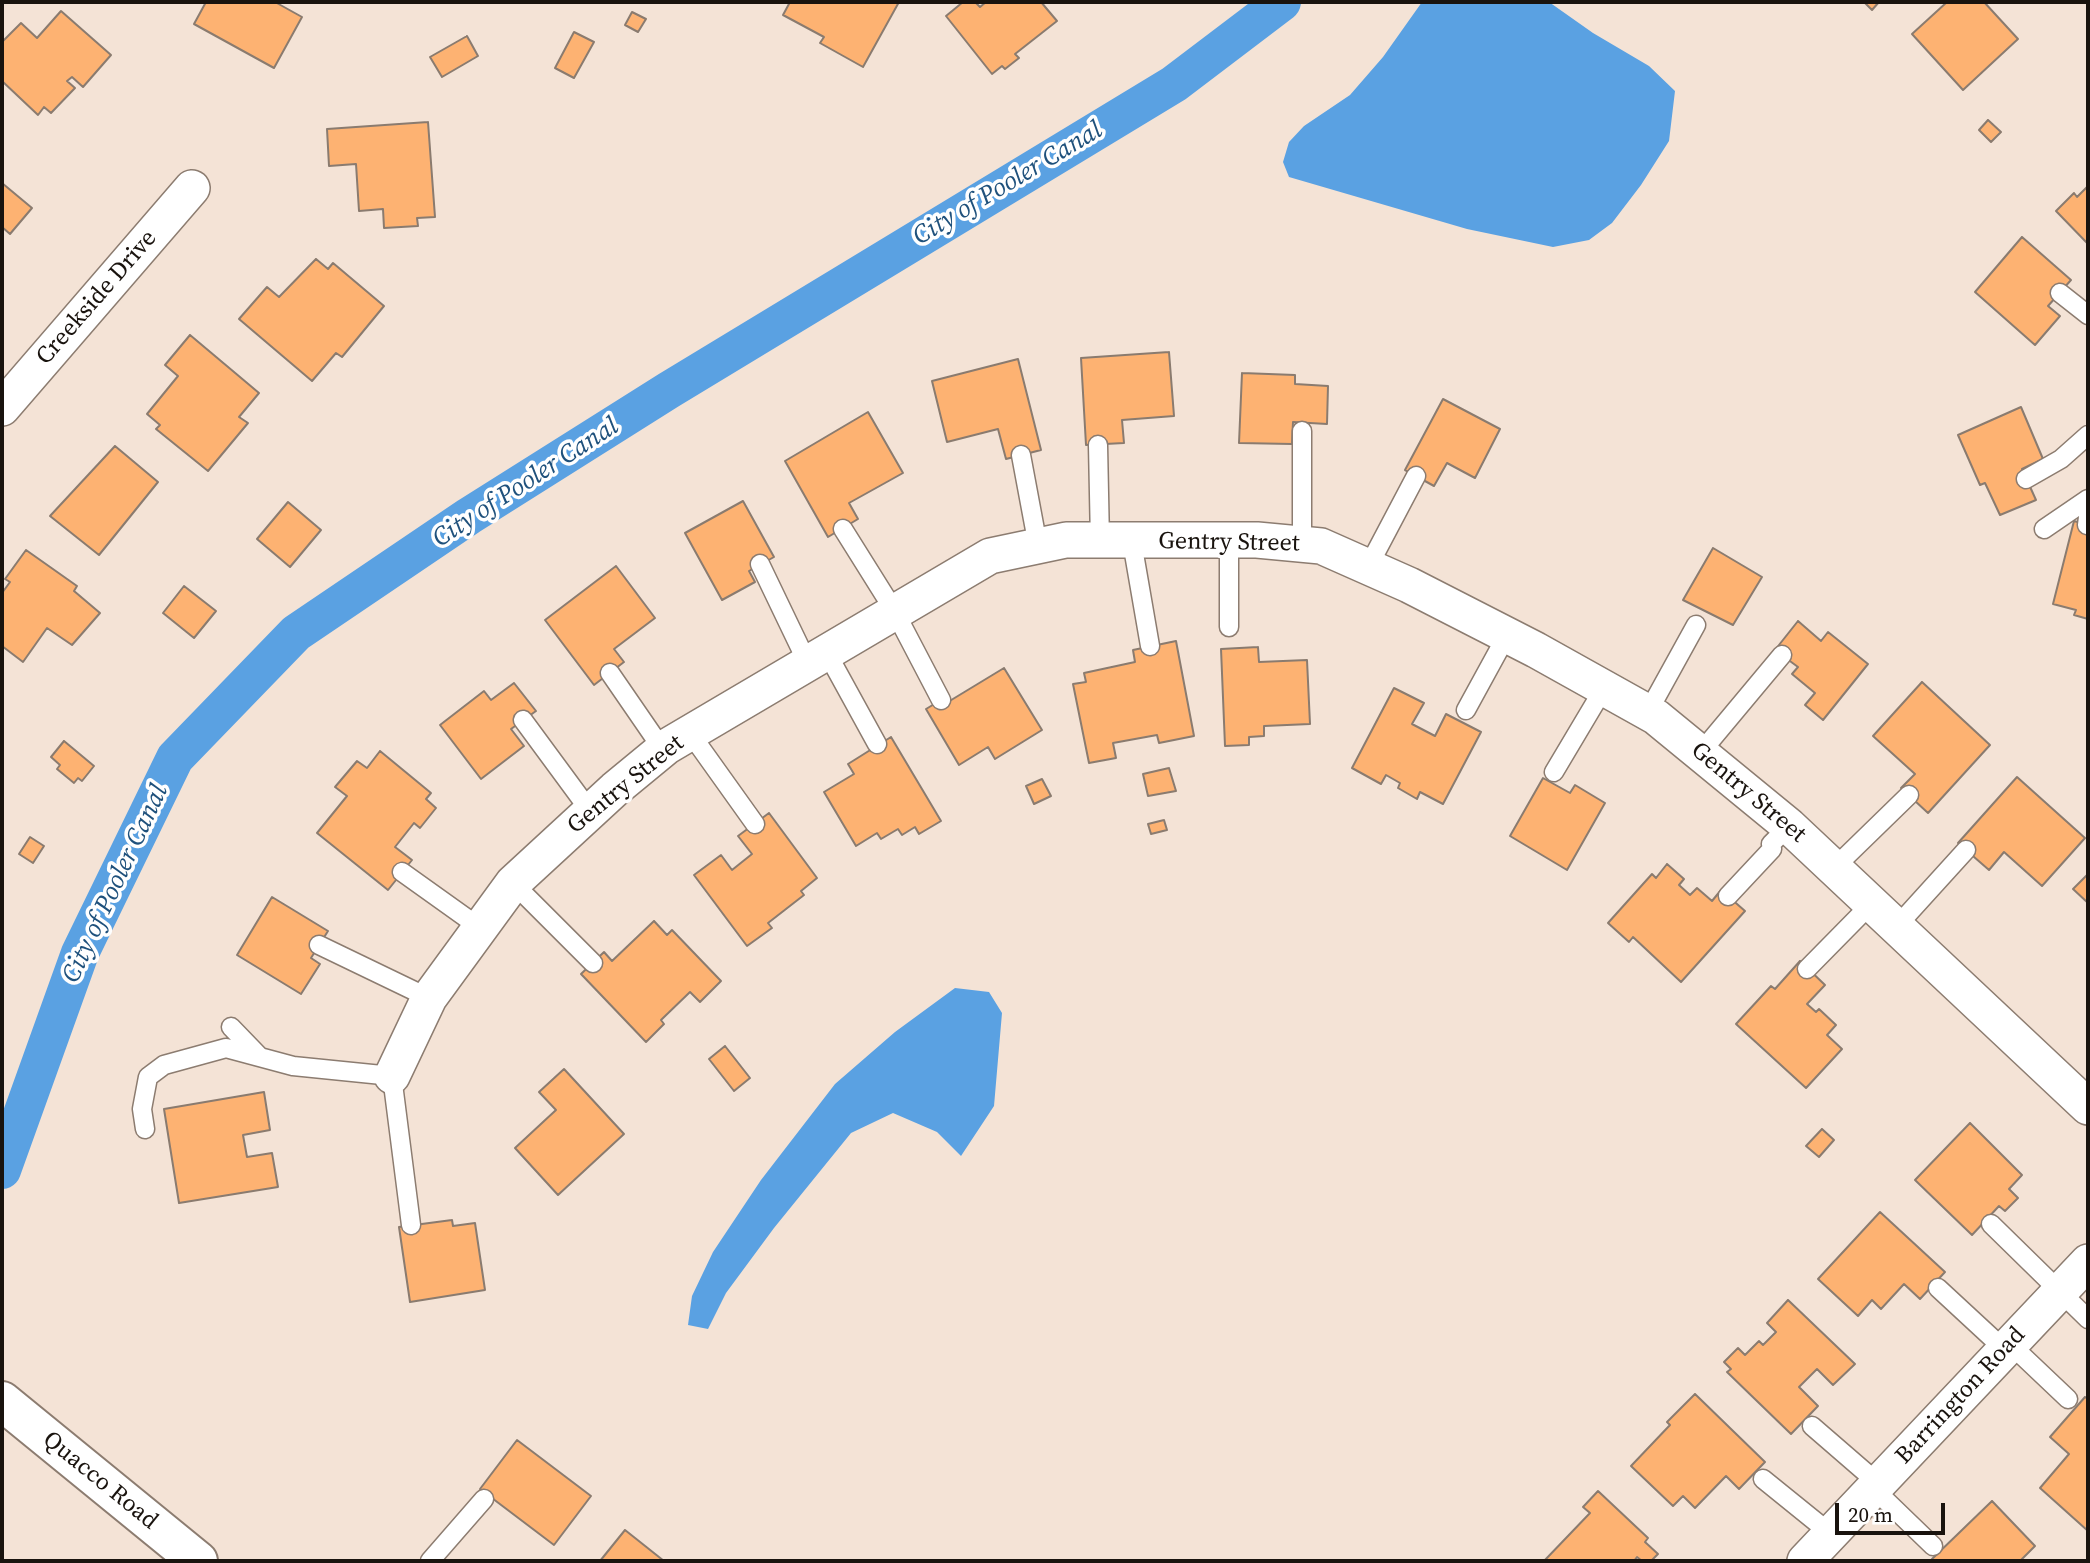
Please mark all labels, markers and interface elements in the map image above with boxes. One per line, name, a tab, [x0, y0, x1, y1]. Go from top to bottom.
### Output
water label: City of Pooler Canal	[908, 115, 1108, 253]
street label: Creekside Drive	[31, 225, 163, 371]
water label: City of Pooler Canal	[427, 411, 625, 555]
street label: Gentry Street	[1158, 527, 1300, 559]
street label: Gentry Street	[562, 729, 690, 841]
street label: Gentry Street	[1685, 737, 1811, 849]
water label: City of Pooler Canal	[56, 780, 176, 988]
street label: Barrington Road	[1890, 1321, 2032, 1471]
street label: Quacco Road	[37, 1426, 163, 1536]
scale bar	[1838, 1490, 1948, 1534]
text: 20 m	[1848, 1500, 1893, 1529]

